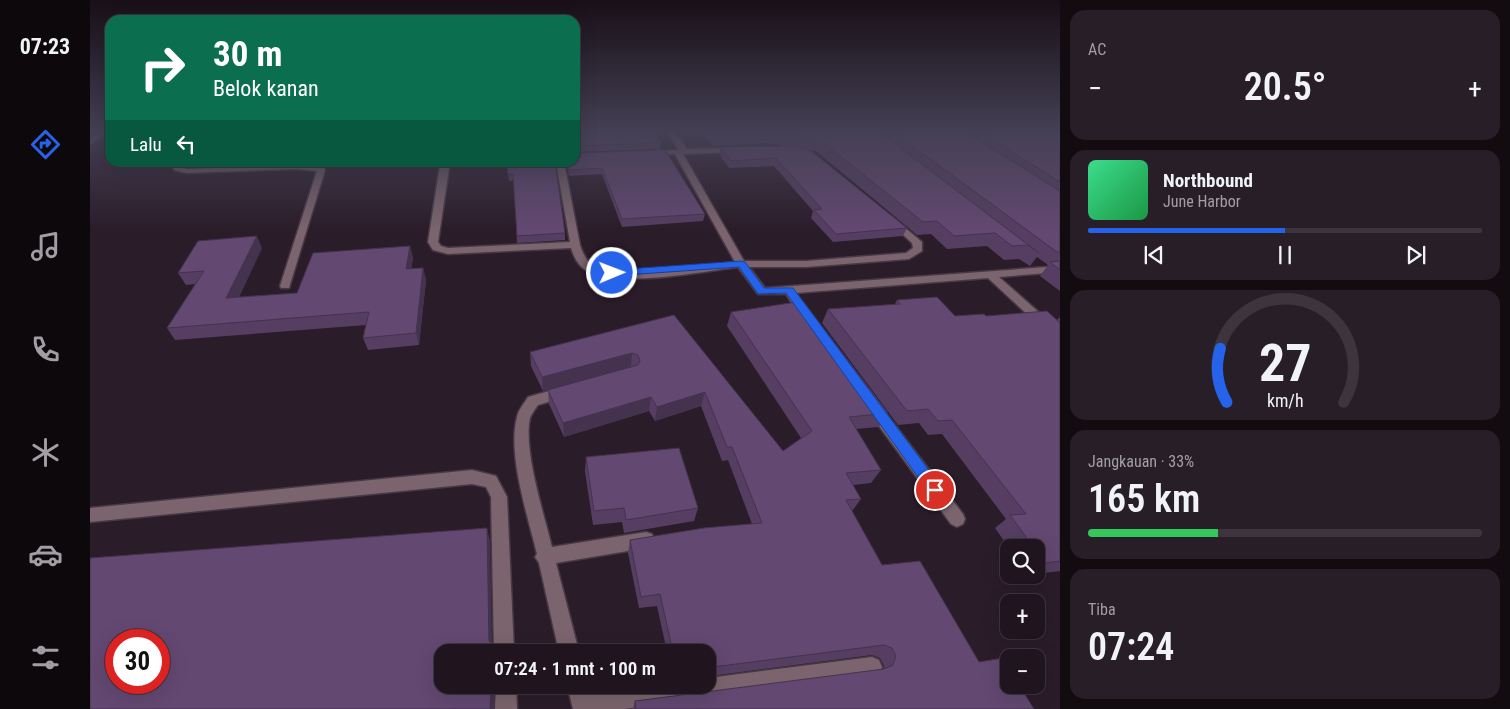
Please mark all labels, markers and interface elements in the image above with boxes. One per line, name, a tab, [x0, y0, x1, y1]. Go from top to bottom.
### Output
text: 07:23	[20, 34, 70, 59]
text: 30 m	[213, 34, 282, 75]
icon: right	[130, 35, 195, 100]
text: AC	[1088, 40, 1106, 59]
text: 20.5°	[1244, 65, 1326, 109]
text: −	[1088, 72, 1102, 105]
text: +	[1468, 72, 1482, 105]
text: Belok kanan	[213, 76, 319, 101]
icon: directions	[28, 127, 63, 162]
icon: left	[172, 130, 200, 158]
text: Lalu	[130, 133, 162, 156]
text: Northbound	[1163, 169, 1253, 192]
text: June Harbor	[1163, 192, 1241, 211]
icon: music	[28, 229, 63, 264]
icon: previous	[1140, 241, 1168, 269]
icon: pause	[1271, 241, 1299, 269]
icon: next	[1402, 241, 1430, 269]
position arrow	[585, 246, 637, 298]
icon: phone	[28, 332, 63, 367]
text: 27	[1259, 333, 1311, 394]
text: km/h	[1267, 390, 1303, 411]
icon: climate	[28, 435, 63, 470]
text: Jangkauan · 33%	[1088, 452, 1194, 471]
pin	[914, 469, 956, 511]
icon: arrive	[921, 476, 949, 504]
text: 165 km	[1088, 477, 1200, 521]
icon: car	[28, 537, 63, 572]
map controls	[1000, 539, 1045, 694]
button: search	[1000, 539, 1045, 584]
button: +	[1000, 594, 1045, 639]
text: Tiba	[1088, 600, 1116, 619]
text: 07:24	[1088, 625, 1174, 669]
speed limit sign: 30	[105, 629, 170, 694]
icon: filters	[28, 640, 63, 675]
button: −	[1000, 649, 1045, 694]
text: 07:24 · 1 mnt · 100 m	[494, 657, 656, 680]

